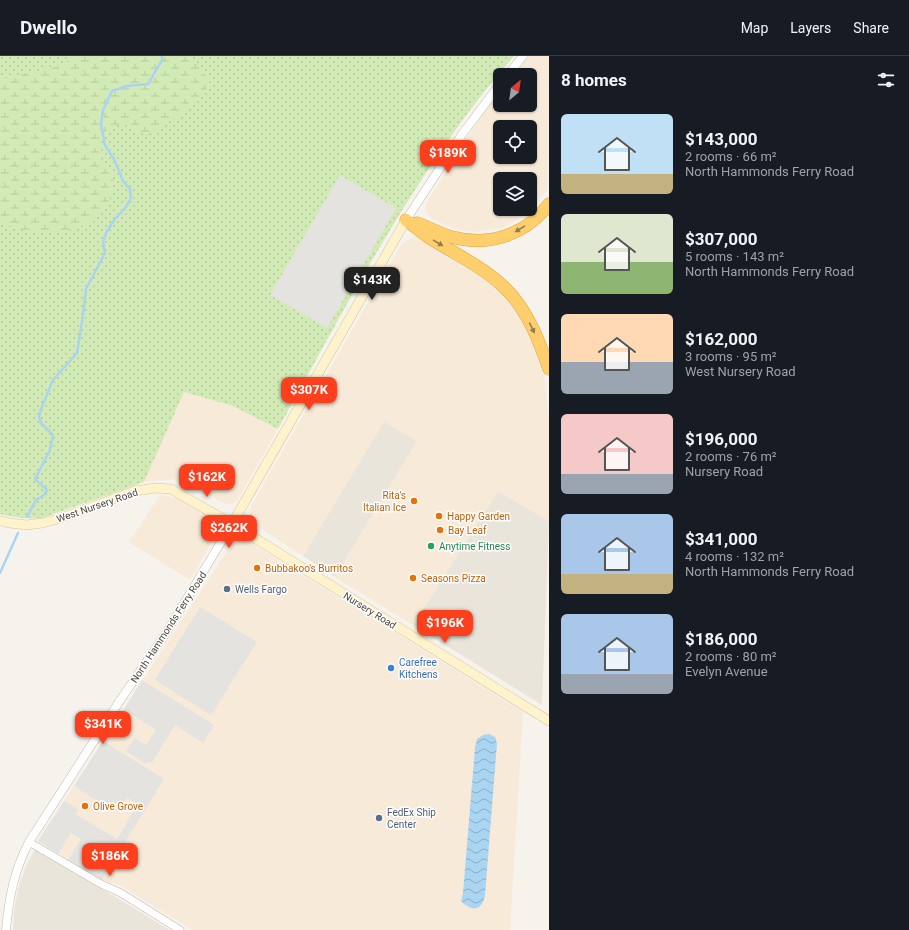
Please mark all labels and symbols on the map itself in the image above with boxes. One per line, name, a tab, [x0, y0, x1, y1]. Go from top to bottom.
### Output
north arrow	[493, 68, 537, 112]
pin: $189K	[420, 140, 476, 174]
one-way arrow	[514, 226, 526, 233]
one-way arrow	[432, 239, 444, 246]
pin: $143K	[344, 267, 400, 301]
one-way arrow	[529, 322, 535, 334]
pin: $307K	[281, 377, 337, 411]
pin: $162K	[179, 464, 235, 498]
street label: West Nursery Road	[55, 486, 139, 525]
place label: Rita's Italian Ice	[363, 490, 406, 513]
marker: Rita's Italian Ice	[409, 496, 419, 506]
marker: Happy Garden	[434, 511, 444, 521]
place label: Happy Garden	[447, 511, 510, 522]
pin: $262K	[201, 515, 257, 549]
marker: Bay Leaf	[435, 525, 445, 535]
place label: Bay Leaf	[448, 525, 487, 536]
marker: Anytime Fitness	[426, 541, 436, 551]
place label: Anytime Fitness	[439, 541, 510, 552]
marker: Bubbakoo's Burritos	[252, 563, 262, 573]
place label: Bubbakoo's Burritos	[265, 563, 353, 574]
street label: North Hammonds Ferry Road	[128, 570, 208, 685]
marker: Seasons Pizza	[408, 573, 418, 583]
place label: Seasons Pizza	[421, 573, 486, 584]
marker: Wells Fargo	[222, 584, 232, 594]
place label: Wells Fargo	[235, 584, 287, 595]
street label: Nursery Road	[341, 590, 398, 631]
pin: $196K	[417, 610, 473, 644]
place label: Carefree Kitchens	[399, 657, 438, 680]
marker: Carefree Kitchens	[386, 663, 396, 673]
pin: $341K	[75, 711, 131, 745]
marker: Olive Grove	[80, 801, 90, 811]
place label: Olive Grove	[93, 801, 143, 812]
place label: FedEx Ship Center	[387, 807, 436, 830]
marker: FedEx Ship Center	[374, 813, 384, 823]
pin: $186K	[82, 843, 138, 877]

